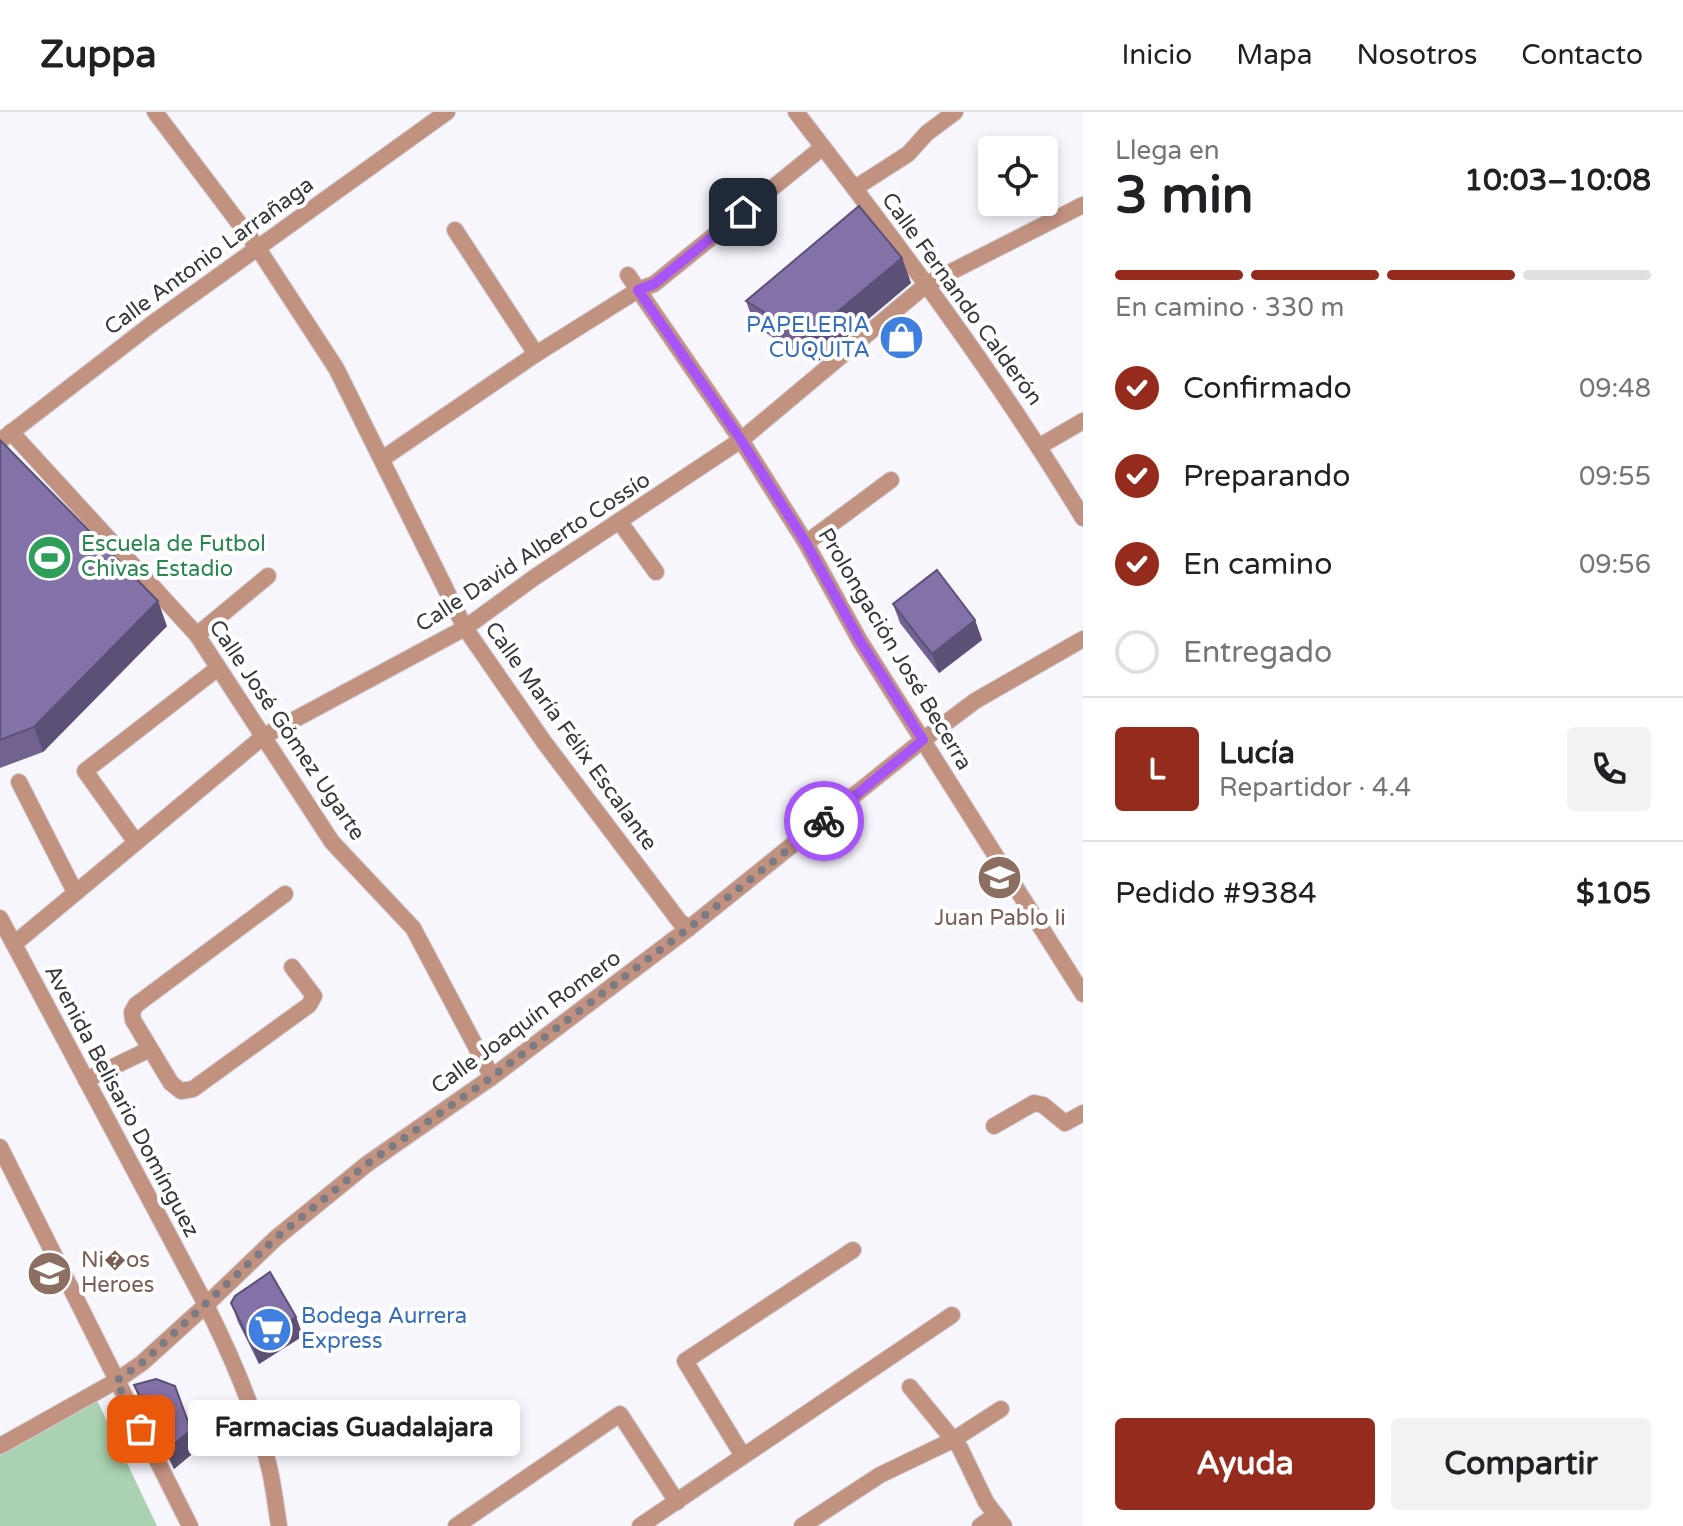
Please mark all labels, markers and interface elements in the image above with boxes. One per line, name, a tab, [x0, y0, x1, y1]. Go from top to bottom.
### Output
text: Zuppa	[40, 32, 157, 78]
text: Inicio	[1122, 38, 1192, 72]
text: Mapa	[1236, 38, 1312, 72]
text: Nosotros	[1356, 38, 1477, 72]
text: Contacto	[1521, 38, 1643, 72]
text: Llega en	[1115, 135, 1220, 166]
map controls	[978, 136, 1058, 216]
button: locate	[978, 136, 1058, 216]
text: 10:03–10:08	[1464, 162, 1651, 199]
text: 3 min	[1115, 164, 1254, 227]
street label: Calle Antonio Larrañaga	[99, 171, 319, 341]
pin	[709, 178, 777, 246]
street label: Calle Fernando Calderón	[876, 188, 1048, 410]
icon: home	[721, 190, 765, 234]
text: En camino · 330 m	[1115, 292, 1344, 323]
place label: PAPELERIA CUQUITA	[746, 312, 870, 363]
shop icon: PAPELERIA CUQUITA	[877, 314, 925, 362]
icon: check	[1115, 366, 1159, 410]
text: Confirmado	[1183, 370, 1352, 407]
text: 09:48	[1579, 373, 1651, 404]
icon: check	[1115, 454, 1159, 498]
text: Preparando	[1183, 458, 1351, 495]
text: 09:55	[1579, 461, 1651, 492]
street label: Calle David Alberto Cossío	[411, 466, 655, 638]
street label: Prolongación José Becerra	[812, 523, 978, 775]
place label: Escuela de Futbol Chivas Estadio	[81, 531, 266, 582]
sports icon: Escuela de Futbol Chivas Estadio	[26, 533, 74, 581]
icon: check	[1115, 542, 1159, 586]
text: En camino	[1183, 546, 1332, 583]
text: 09:56	[1579, 549, 1651, 580]
street label: Calle José Gómez Ugarte	[203, 615, 371, 845]
street label: Calle María Félix Escalante	[479, 617, 663, 855]
text: Entregado	[1183, 634, 1332, 671]
button: phone	[1567, 727, 1651, 811]
text: Lucía	[1219, 735, 1295, 772]
text: L	[1148, 751, 1166, 788]
text: Repartidor · 4.4	[1219, 772, 1411, 803]
courier	[784, 781, 864, 861]
icon: bike	[802, 799, 846, 843]
school or university icon: Juan Pablo Ii	[976, 853, 1024, 901]
text: Pedido #9384	[1115, 875, 1317, 912]
text: $105	[1576, 875, 1651, 912]
place label: Juan Pablo Ii	[934, 905, 1066, 931]
street label: Calle Joaquín Romero	[426, 945, 626, 1099]
street label: Avenida Belisario Domínguez	[39, 961, 205, 1241]
place label: Ni�os Heroes	[81, 1247, 154, 1298]
school or university icon: Ni�os Heroes	[26, 1249, 74, 1297]
place label: Bodega Aurrera Express	[301, 1303, 467, 1354]
supermarket icon: Bodega Aurrera Express	[246, 1305, 294, 1353]
pin	[107, 1395, 175, 1463]
callout: Farmacias Guadalajara	[189, 1401, 521, 1457]
icon: bag	[119, 1407, 163, 1451]
text: Farmacias Guadalajara	[214, 1412, 494, 1443]
button: Ayuda	[1115, 1418, 1375, 1510]
button: Compartir	[1391, 1418, 1651, 1510]

